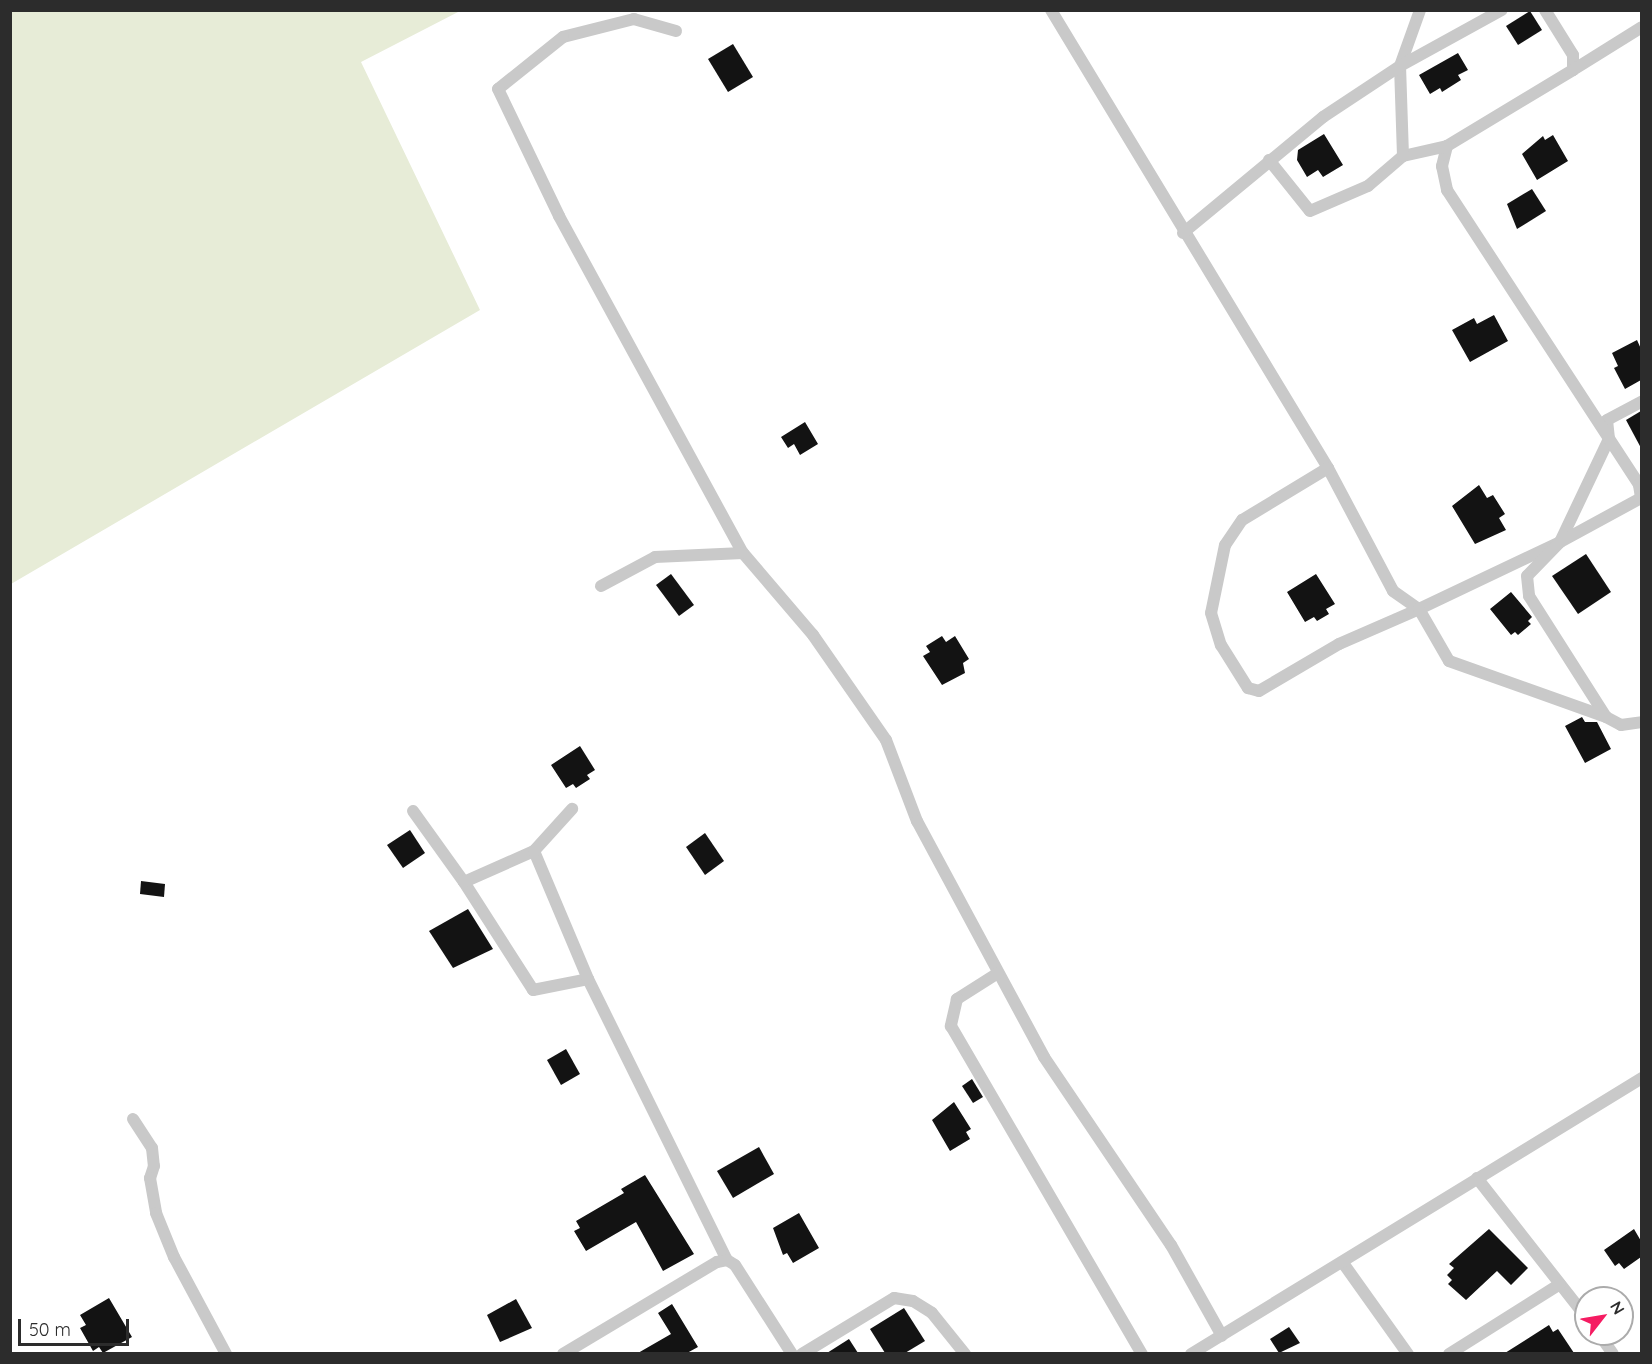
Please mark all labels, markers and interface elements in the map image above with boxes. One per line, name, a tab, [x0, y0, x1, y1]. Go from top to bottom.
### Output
north arrow	[1574, 1286, 1634, 1346]
text: N	[1606, 1298, 1629, 1318]
scale bar	[21, 1307, 132, 1345]
text: 50 m	[29, 1318, 71, 1341]

